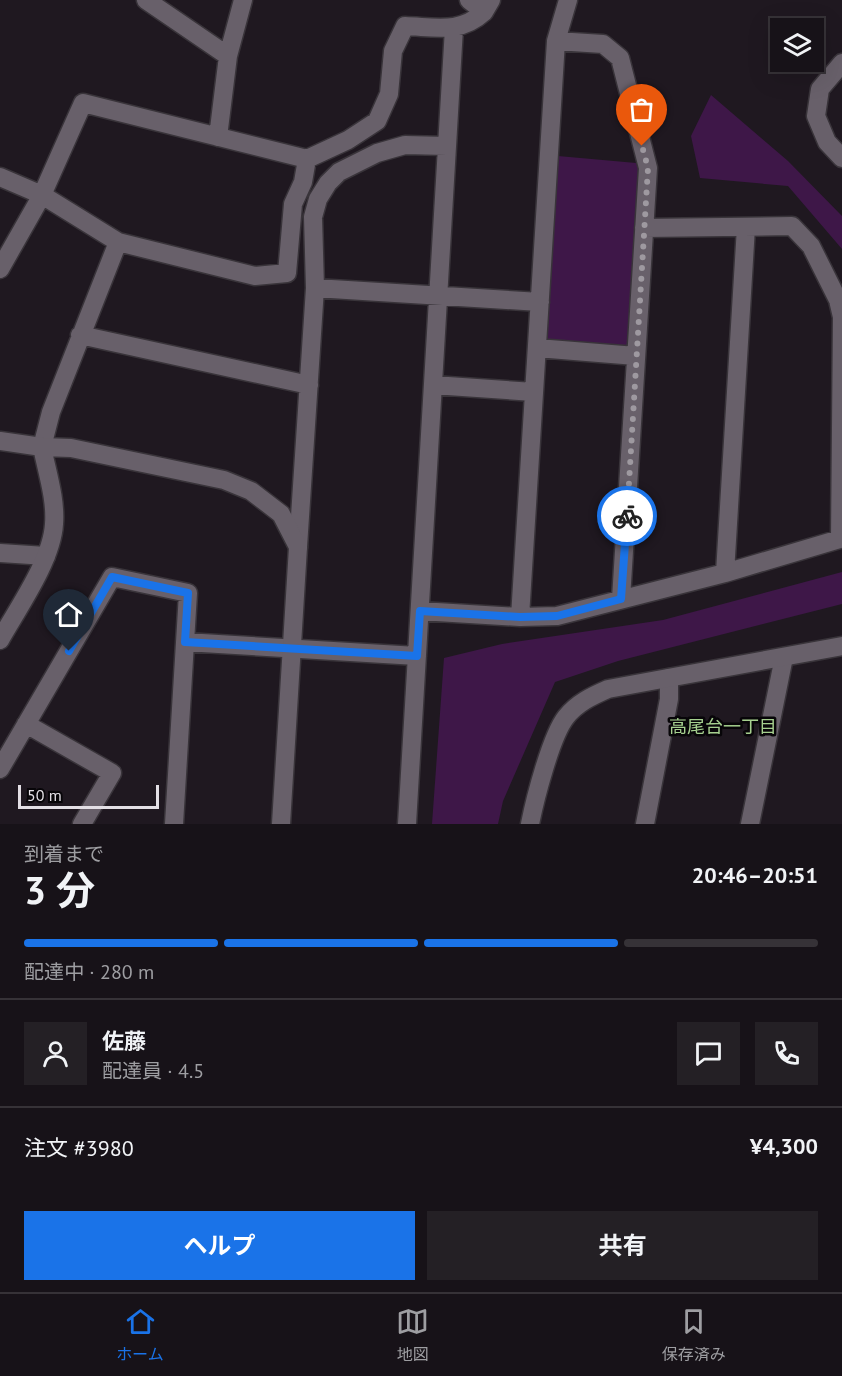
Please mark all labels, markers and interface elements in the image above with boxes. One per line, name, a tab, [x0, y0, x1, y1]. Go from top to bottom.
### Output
map controls	[770, 18, 824, 72]
button: layers	[770, 18, 824, 72]
pin	[616, 84, 667, 146]
icon: bag	[625, 93, 658, 126]
courier	[597, 486, 657, 546]
icon: bike	[611, 500, 644, 533]
pin	[43, 589, 94, 651]
icon: home	[52, 598, 85, 631]
district label: 高尾台一丁目	[669, 715, 777, 738]
scale bar	[18, 782, 159, 810]
text: 50 m	[27, 785, 62, 805]
text: 到着まで	[24, 841, 104, 867]
text: 20:46–20:51	[692, 861, 818, 889]
text: 3 分	[24, 864, 95, 915]
text: 配達中 · 280 m	[24, 959, 154, 985]
button: person	[24, 1022, 87, 1085]
button: chat	[677, 1022, 740, 1085]
button: phone	[755, 1022, 818, 1085]
text: 佐藤	[102, 1027, 146, 1055]
text: 配達員 · 4.5	[102, 1058, 204, 1084]
text: ¥4,300	[750, 1132, 818, 1160]
text: 注文 #3980	[24, 1134, 134, 1162]
button: ヘルプ	[24, 1211, 415, 1280]
button: 共有	[427, 1211, 818, 1280]
tab: ホーム	[116, 1305, 164, 1365]
tab: 地図	[396, 1305, 429, 1365]
tab: 保存済み	[662, 1305, 726, 1365]

